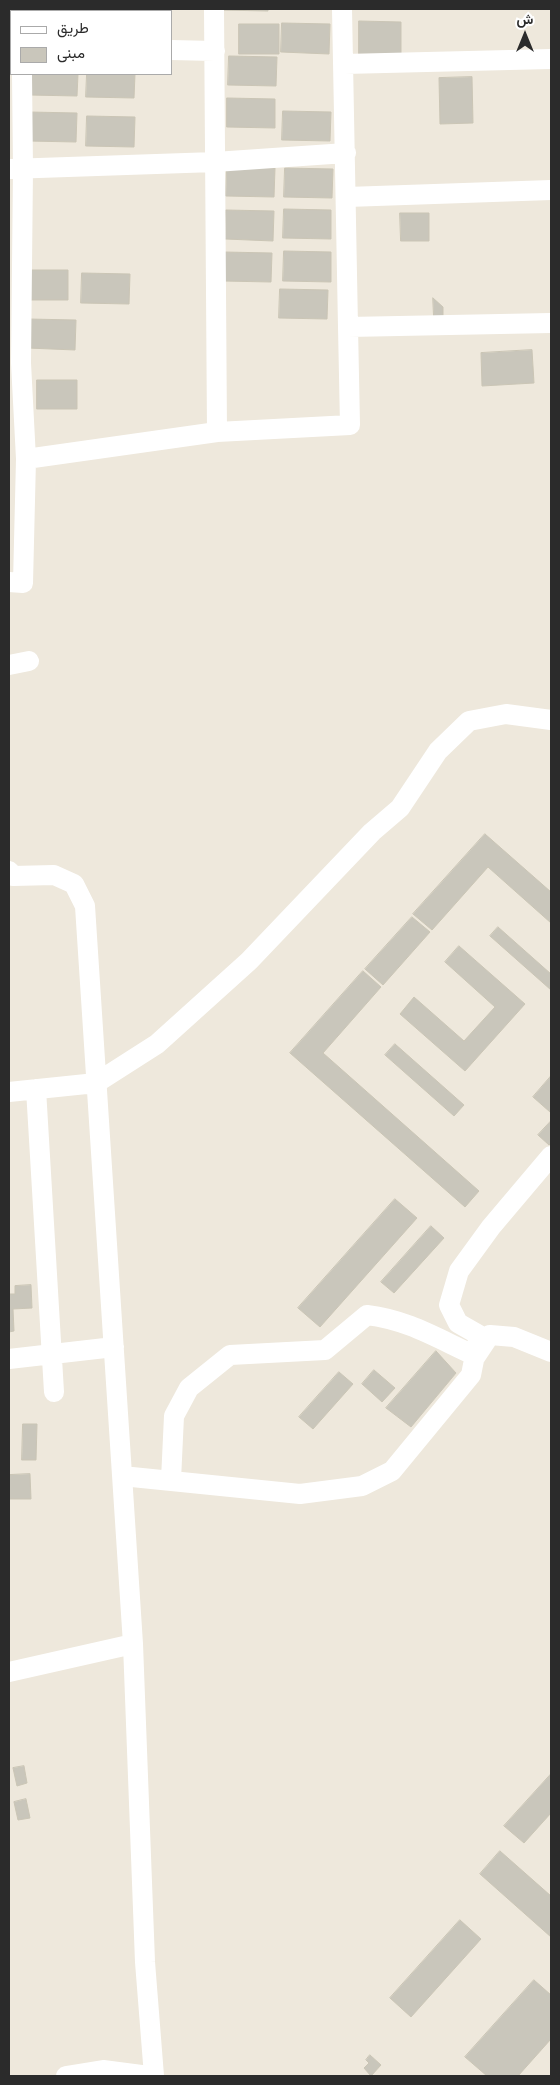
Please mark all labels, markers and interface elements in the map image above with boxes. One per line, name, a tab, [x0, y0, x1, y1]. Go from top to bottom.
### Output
legend	[10, 10, 172, 75]
north arrow	[500, 10, 550, 60]
text: ش	[517, 11, 533, 28]
text: طريق	[57, 19, 89, 37]
text: مبنى	[57, 44, 85, 62]

